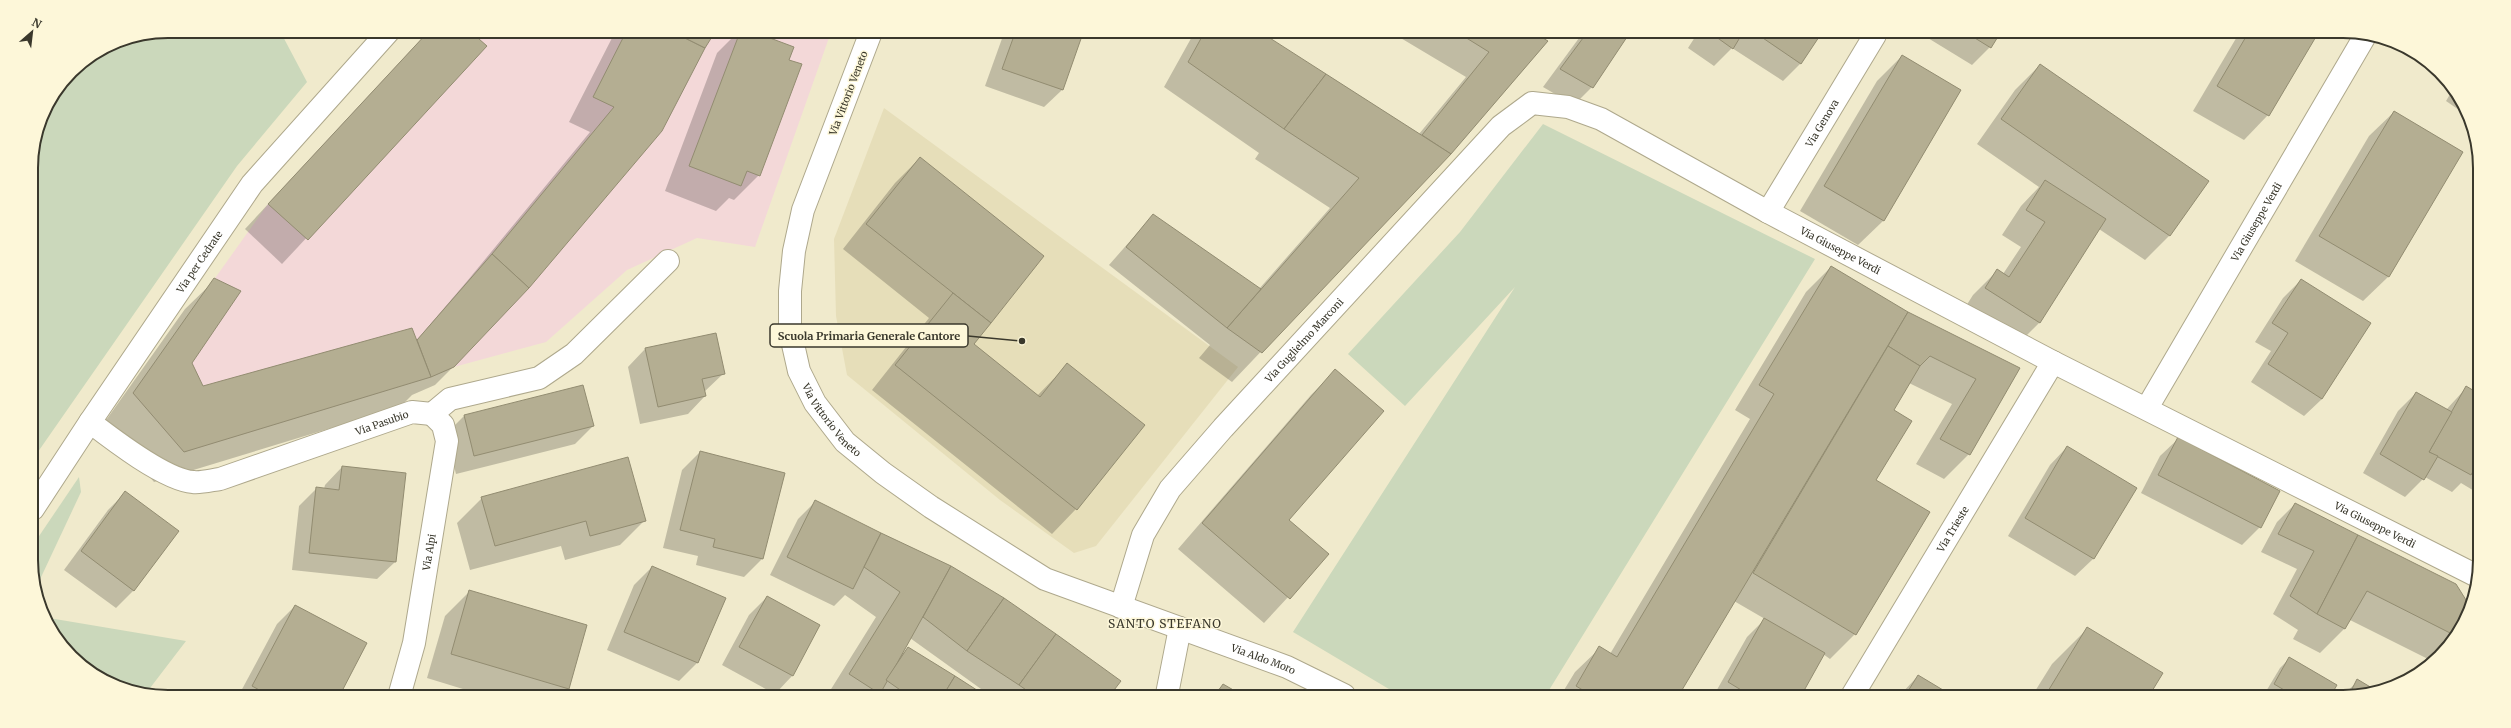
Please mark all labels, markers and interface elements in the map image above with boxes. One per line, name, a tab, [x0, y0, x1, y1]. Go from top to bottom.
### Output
north arrow	[12, 12, 52, 52]
text: N	[30, 15, 44, 32]
street label: Via Vittorio Veneto	[826, 49, 871, 138]
street label: Via Genova	[1802, 96, 1842, 150]
street label: Via Giuseppe Verdi	[2228, 180, 2285, 265]
street label: Via Giuseppe Verdi	[1797, 224, 1883, 277]
street label: Via per Cedrate	[173, 228, 225, 296]
street label: Via Guglielmo Marconi	[1262, 296, 1346, 386]
callout: Scuola Primaria Generale Cantore	[770, 324, 968, 347]
text: Scuola Primaria Generale Cantore	[778, 329, 960, 343]
street label: Via Vittorio Veneto	[799, 380, 864, 460]
street label: Via Pasubio	[353, 408, 410, 439]
street label: Via Giuseppe Verdi	[2331, 499, 2418, 551]
street label: Via Trieste	[1934, 504, 1972, 555]
street label: Via Alpi	[420, 533, 439, 573]
district label: SANTO STEFANO	[1108, 616, 1222, 631]
street label: Via Aldo Moro	[1228, 641, 1298, 677]

